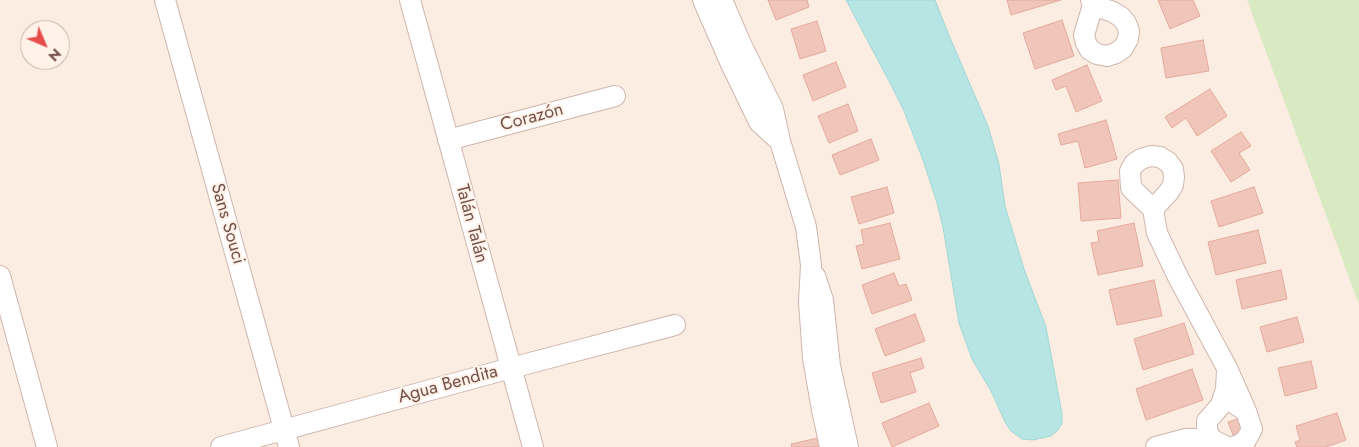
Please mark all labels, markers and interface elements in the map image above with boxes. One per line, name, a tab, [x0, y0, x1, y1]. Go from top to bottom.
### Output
north arrow	[20, 20, 70, 70]
text: N	[44, 44, 66, 66]
street label: Corazón	[498, 99, 566, 137]
street label: Sans Souci	[205, 181, 249, 267]
street label: Talán Talán	[450, 182, 492, 266]
street label: Agua Bendita	[396, 361, 500, 409]

